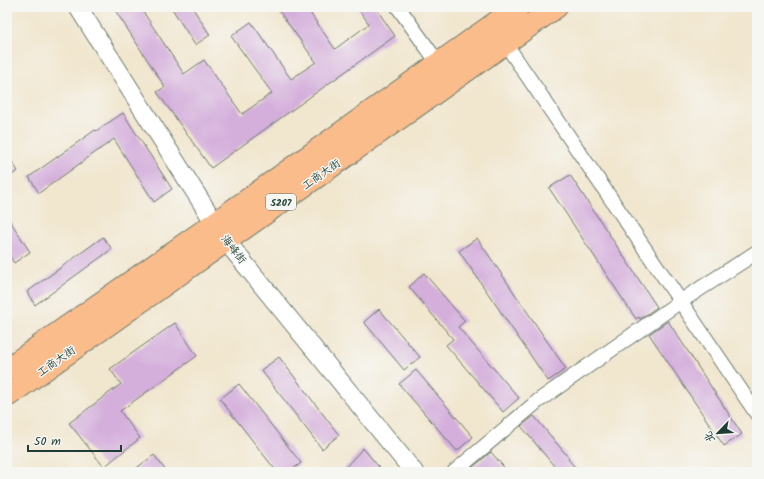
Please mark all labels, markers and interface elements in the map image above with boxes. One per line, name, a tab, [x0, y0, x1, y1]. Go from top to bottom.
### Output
street label: 工商大街	[298, 154, 346, 195]
road number: S207	[266, 194, 296, 210]
street label: 海峰街	[216, 231, 251, 269]
street label: 工商大街	[33, 341, 81, 382]
north arrow	[698, 413, 738, 453]
scale bar	[28, 427, 121, 453]
text: 北	[699, 428, 720, 446]
text: 50 m	[34, 432, 61, 451]

